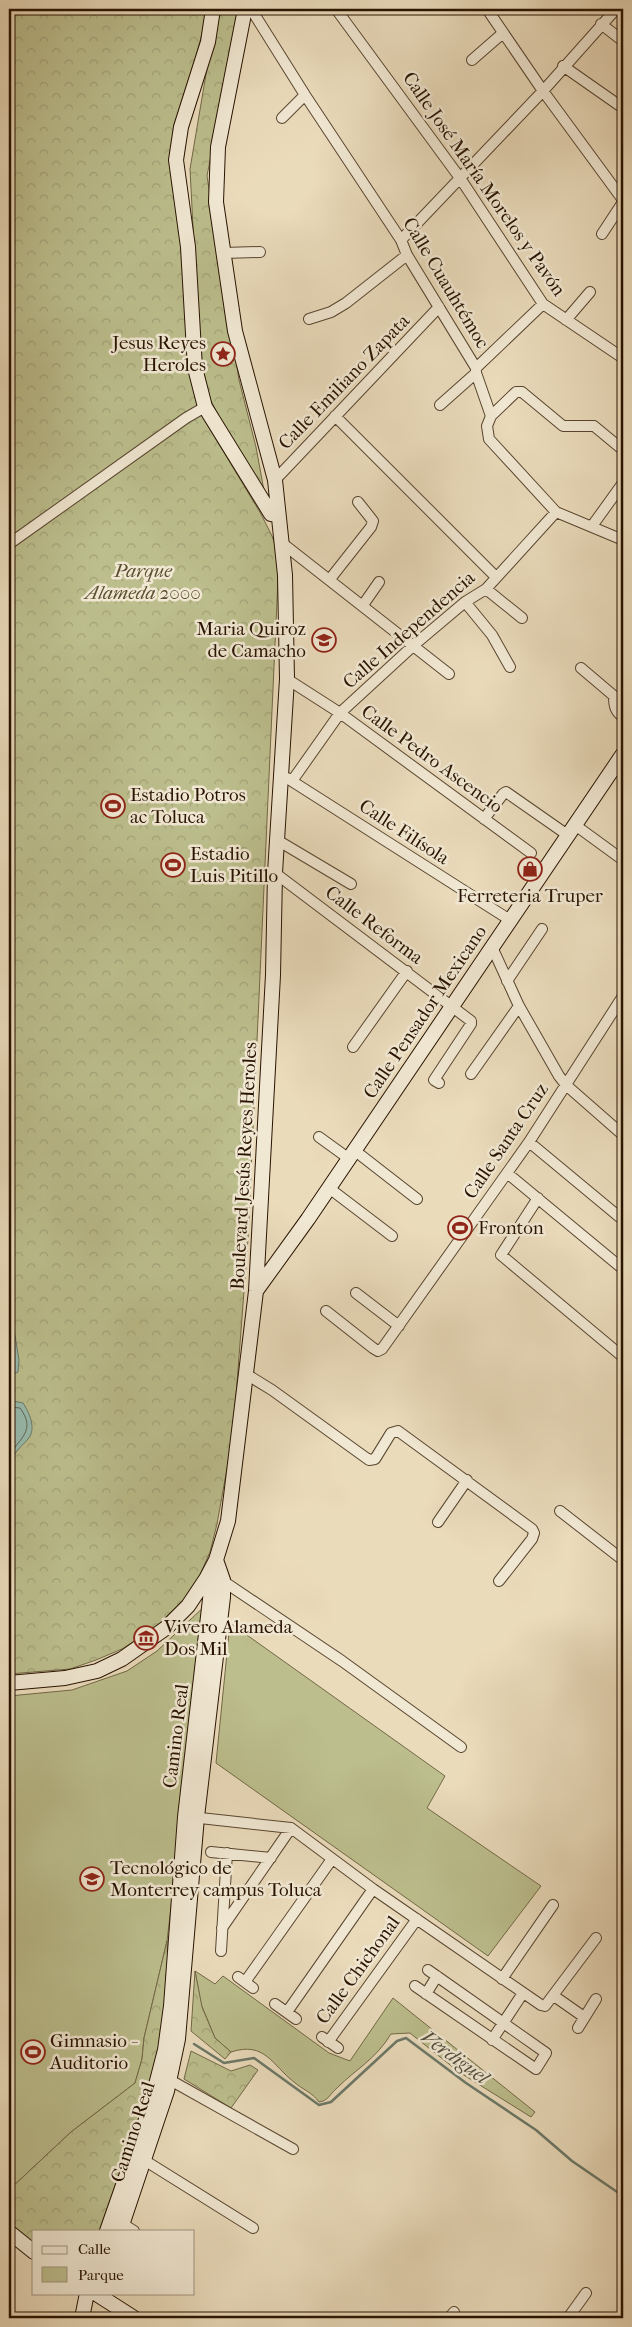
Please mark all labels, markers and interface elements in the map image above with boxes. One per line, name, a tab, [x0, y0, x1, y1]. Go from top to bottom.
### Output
street label: Calle José María Morelos y Pavón	[398, 68, 570, 300]
street label: Calle Cuauhtémoc	[398, 214, 494, 352]
street label: Calle Emiliano Zapata	[274, 310, 414, 454]
place label: Jesus Reyes Heroles	[110, 332, 206, 376]
place icon: Jesus Reyes Heroles	[210, 341, 236, 367]
park label: Parque Alameda 2000	[83, 560, 201, 604]
street label: Calle Independencia	[339, 567, 480, 693]
place label: Maria Quiroz de Camacho	[196, 618, 306, 662]
school or university icon: Maria Quiroz de Camacho	[311, 627, 337, 653]
street label: Calle Pedro Ascencio	[357, 700, 507, 818]
place label: Estadio Potros ac Toluca	[130, 784, 246, 828]
sports icon: Estadio Potros ac Toluca	[100, 793, 126, 819]
street label: Calle Filísola	[355, 795, 453, 869]
place label: Estadio Luis Pitillo	[190, 843, 279, 887]
sports icon: Estadio Luis Pitillo	[160, 852, 186, 878]
shop icon: Ferreteria Truper	[517, 856, 543, 882]
street label: Calle Reforma	[321, 881, 427, 969]
place label: Ferreteria Truper	[457, 885, 604, 907]
street label: Calle Pensador Mexicano	[359, 921, 491, 1103]
street label: Boulevard Jesús Reyes Heroles	[227, 1041, 261, 1291]
street label: Calle Santa Cruz	[459, 1079, 553, 1203]
sports icon: Fronton	[447, 1215, 473, 1241]
place label: Fronton	[478, 1217, 544, 1239]
place label: Vivero Alameda Dos Mil	[163, 1616, 293, 1660]
museum icon: Vivero Alameda Dos Mil	[133, 1625, 159, 1651]
street label: Camino Real	[159, 1683, 193, 1789]
place label: Tecnológico de Monterrey campus Toluca	[110, 1857, 322, 1901]
school or university icon: Tecnológico de Monterrey campus Toluca	[79, 1866, 105, 1892]
street label: Calle Chichonal	[312, 1912, 404, 2028]
water label: Verdiguel	[417, 2025, 495, 2090]
place label: Gimnasio - Auditorio	[49, 2030, 139, 2074]
sports icon: Gimnasio - Auditorio	[20, 2039, 46, 2065]
street label: Camino Real	[106, 2079, 160, 2185]
legend	[32, 2230, 195, 2294]
text: Calle	[78, 2240, 111, 2258]
text: Parque	[78, 2266, 124, 2284]

